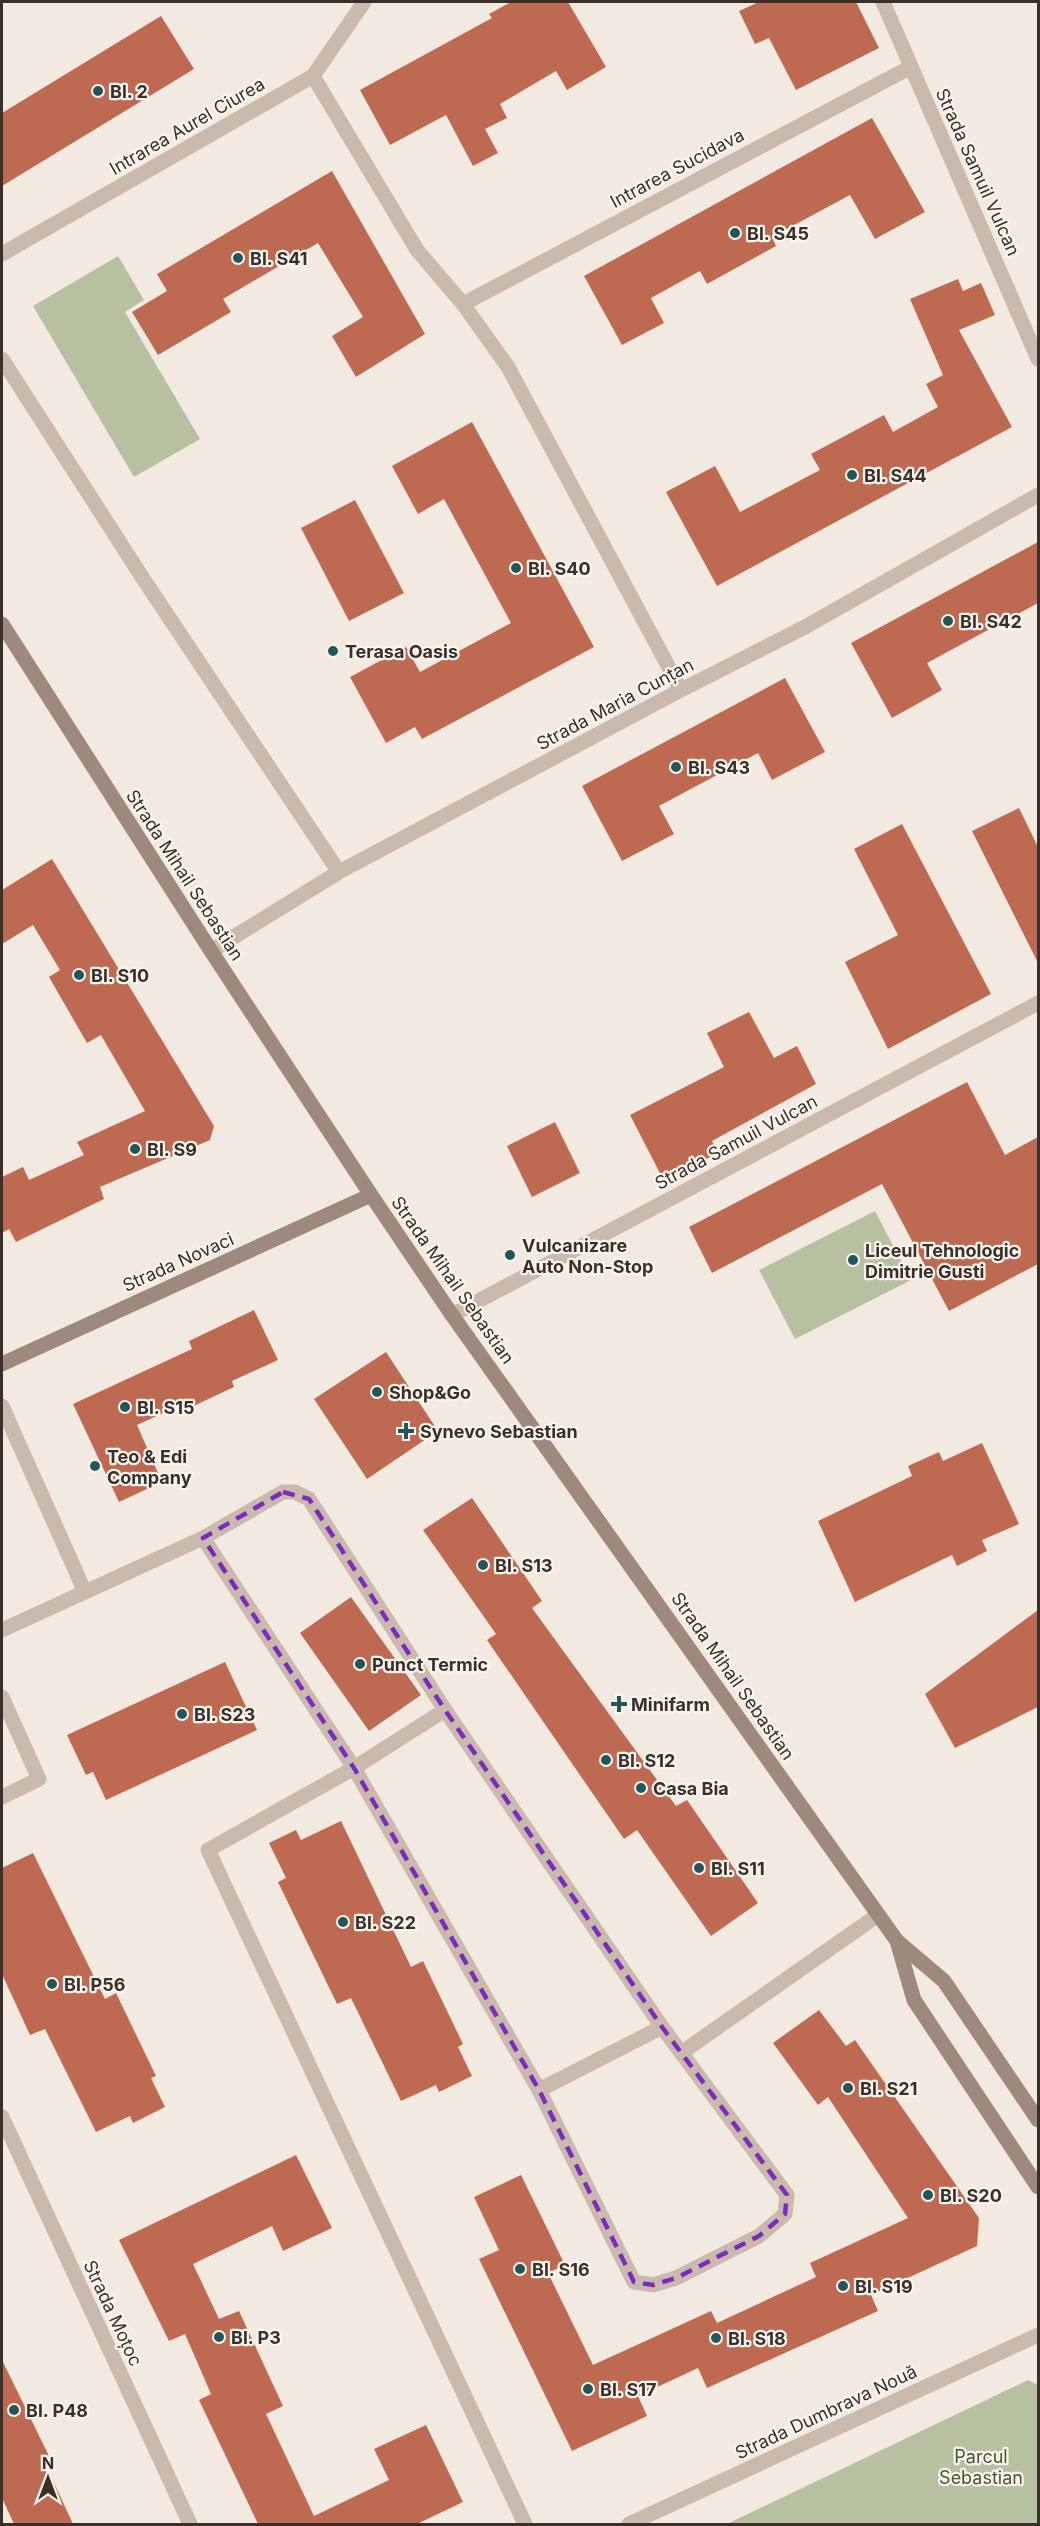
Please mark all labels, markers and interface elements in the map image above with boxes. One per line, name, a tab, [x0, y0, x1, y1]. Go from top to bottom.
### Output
street label: Intrarea Aurel Ciurea	[106, 73, 268, 179]
place label: Bl. 2	[110, 81, 148, 102]
marker: Bl. 2	[91, 84, 105, 98]
street label: Strada Samuil Vulcan	[932, 85, 1024, 259]
street label: Intrarea Sucidava	[607, 124, 747, 212]
place label: Bl. S45	[747, 223, 809, 244]
marker: Bl. S45	[728, 226, 742, 240]
place label: Bl. S41	[250, 248, 308, 269]
marker: Bl. S41	[231, 251, 245, 265]
place label: Bl. S44	[864, 465, 927, 486]
marker: Bl. S44	[845, 468, 859, 482]
place label: Bl. S40	[528, 558, 591, 579]
marker: Bl. S40	[509, 561, 523, 575]
place label: Bl. S42	[960, 611, 1022, 632]
marker: Bl. S42	[941, 614, 955, 628]
place label: Terasa Oasis	[345, 641, 458, 662]
marker: Terasa Oasis	[326, 644, 340, 658]
street label: Strada Maria Cunțan	[533, 654, 697, 755]
place label: Bl. S43	[688, 757, 750, 778]
marker: Bl. S43	[669, 760, 683, 774]
street label: Strada Mihail Sebastian	[122, 786, 248, 964]
place label: Bl. S10	[91, 965, 149, 986]
marker: Bl. S10	[72, 968, 86, 982]
street label: Strada Samuil Vulcan	[651, 1090, 821, 1194]
place label: Bl. S9	[147, 1139, 197, 1160]
marker: Bl. S9	[128, 1142, 142, 1156]
street label: Strada Mihail Sebastian	[387, 1192, 519, 1368]
street label: Strada Novaci	[119, 1228, 237, 1296]
place label: Vulcanizare Auto Non-Stop	[522, 1235, 653, 1277]
place label: Liceul Tehnologic Dimitrie Gusti	[865, 1240, 1019, 1282]
marker: Vulcanizare Auto Non-Stop	[503, 1248, 517, 1262]
marker: Liceul Tehnologic Dimitrie Gusti	[846, 1253, 860, 1267]
place label: Shop&Go	[389, 1382, 471, 1403]
marker: Shop&Go	[370, 1385, 384, 1399]
place label: Bl. S15	[137, 1397, 195, 1418]
marker: Bl. S15	[118, 1400, 132, 1414]
place label: Synevo Sebastian	[420, 1421, 578, 1442]
marker: Synevo Sebastian	[397, 1422, 415, 1440]
place label: Teo & Edi Company	[107, 1446, 192, 1488]
marker: Teo & Edi Company	[88, 1459, 102, 1473]
place label: Bl. S13	[495, 1555, 553, 1576]
marker: Bl. S13	[476, 1558, 490, 1572]
street label: Strada Mihail Sebastian	[667, 1588, 799, 1764]
place label: Punct Termic	[372, 1654, 488, 1675]
marker: Punct Termic	[353, 1657, 367, 1671]
place label: Minifarm	[631, 1694, 710, 1715]
marker: Minifarm	[612, 1697, 626, 1711]
place label: Bl. S23	[194, 1704, 255, 1725]
marker: Bl. S23	[175, 1707, 189, 1721]
place label: Bl. S12	[618, 1750, 675, 1771]
marker: Bl. S12	[599, 1753, 613, 1767]
place label: Casa Bia	[653, 1778, 729, 1799]
marker: Casa Bia	[634, 1781, 648, 1795]
place label: Bl. S11	[711, 1858, 765, 1879]
marker: Bl. S11	[692, 1861, 706, 1875]
place label: Bl. S22	[355, 1912, 416, 1933]
marker: Bl. S22	[336, 1915, 350, 1929]
place label: Bl. P56	[64, 1974, 125, 1995]
marker: Bl. P56	[45, 1977, 59, 1991]
place label: Bl. S21	[860, 2078, 917, 2099]
marker: Bl. S21	[841, 2081, 855, 2095]
place label: Bl. S20	[940, 2185, 1002, 2206]
marker: Bl. S20	[921, 2188, 935, 2202]
street label: Strada Moțoc	[78, 2257, 147, 2370]
place label: Bl. S16	[532, 2259, 590, 2280]
marker: Bl. S16	[513, 2262, 527, 2276]
place label: Bl. S19	[855, 2276, 913, 2297]
marker: Bl. S19	[836, 2279, 850, 2293]
place label: Bl. P3	[231, 2327, 281, 2348]
place label: Bl. S18	[728, 2328, 786, 2349]
marker: Bl. P3	[212, 2330, 226, 2344]
marker: Bl. S18	[709, 2331, 723, 2345]
street label: Strada Dumbrava Nouă	[732, 2361, 920, 2463]
place label: Bl. S17	[600, 2379, 657, 2400]
marker: Bl. S17	[581, 2382, 595, 2396]
place label: Bl. P48	[26, 2400, 88, 2421]
marker: Bl. P48	[7, 2403, 21, 2417]
park label: Parcul Sebastian	[939, 2446, 1023, 2488]
north arrow	[18, 2448, 78, 2508]
text: N	[42, 2453, 54, 2473]

